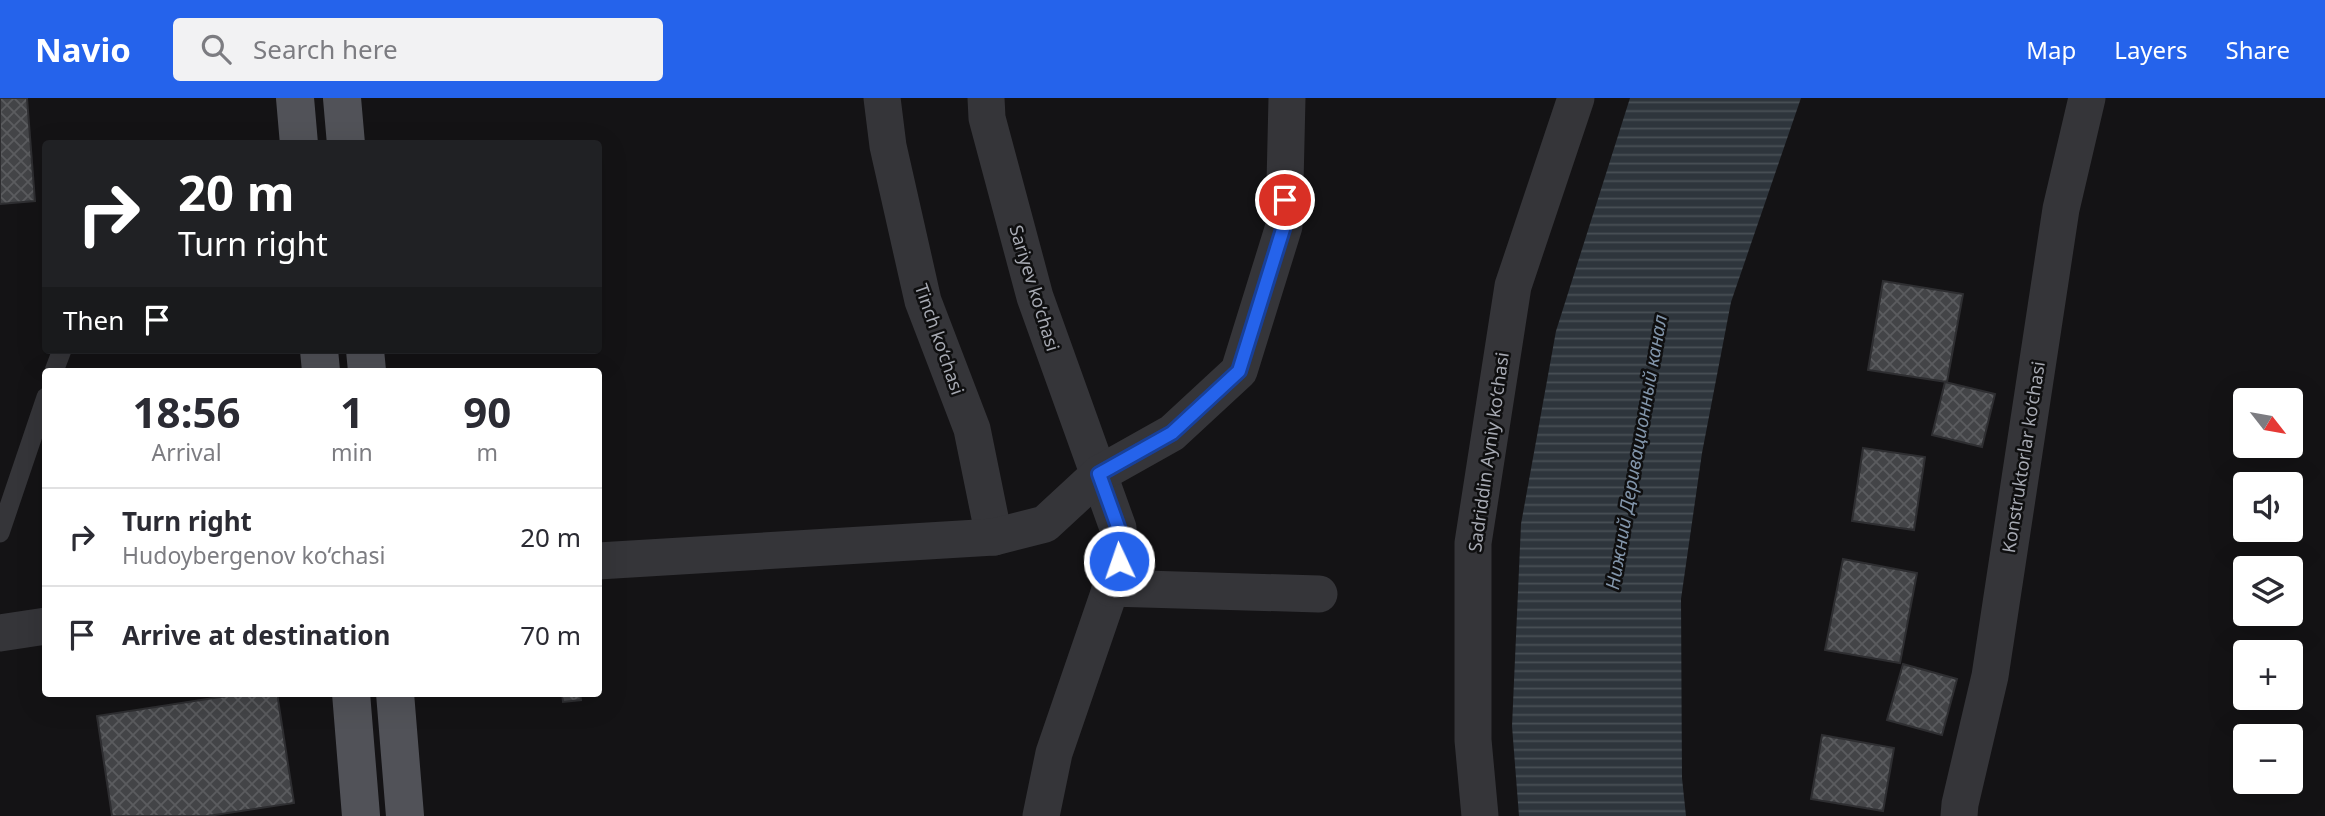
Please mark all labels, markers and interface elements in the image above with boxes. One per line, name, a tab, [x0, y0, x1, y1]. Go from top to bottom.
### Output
search box	[173, 18, 663, 81]
text: Navio	[35, 27, 131, 72]
icon: search	[197, 30, 235, 68]
text: Search here	[253, 31, 398, 67]
text: Map	[2026, 33, 2076, 66]
text: Layers	[2114, 33, 2188, 66]
text: Share	[2226, 33, 2290, 66]
text: 20 m	[178, 159, 295, 225]
icon: right	[63, 168, 154, 259]
pin	[1255, 170, 1315, 230]
icon: arrive	[1266, 181, 1304, 219]
text: Turn right	[178, 222, 328, 265]
street label: Sariyev ko‘chasi	[1004, 222, 1066, 354]
street label: Tinch ko‘chasi	[910, 280, 970, 398]
icon: arrive	[138, 301, 176, 339]
text: Then	[63, 302, 124, 338]
water label: Нижний Деривационный канал	[1599, 312, 1673, 591]
street label: Sadriddin Ayniy ko‘chasi	[1462, 350, 1514, 554]
street label: Konstruktorlar ko‘chasi	[1996, 359, 2050, 555]
text: 18:56	[133, 383, 241, 440]
text: 1	[340, 383, 364, 440]
text: 90	[463, 383, 511, 440]
north arrow	[2233, 388, 2303, 458]
map controls	[2233, 388, 2303, 794]
text: Arrival	[151, 436, 222, 468]
text: min	[331, 436, 373, 468]
text: m	[477, 436, 498, 468]
button: sound	[2233, 472, 2303, 542]
text: Turn right	[122, 503, 252, 539]
icon: right	[63, 518, 101, 556]
text: 20 m	[520, 519, 581, 555]
position arrow	[1082, 524, 1156, 598]
text: Hudoybergenov ko‘chasi	[122, 539, 385, 571]
button: layers	[2233, 556, 2303, 626]
icon: arrive	[63, 616, 101, 654]
text: Arrive at destination	[122, 617, 391, 653]
text: 70 m	[520, 617, 581, 653]
button: +	[2233, 640, 2303, 710]
button: −	[2233, 724, 2303, 794]

